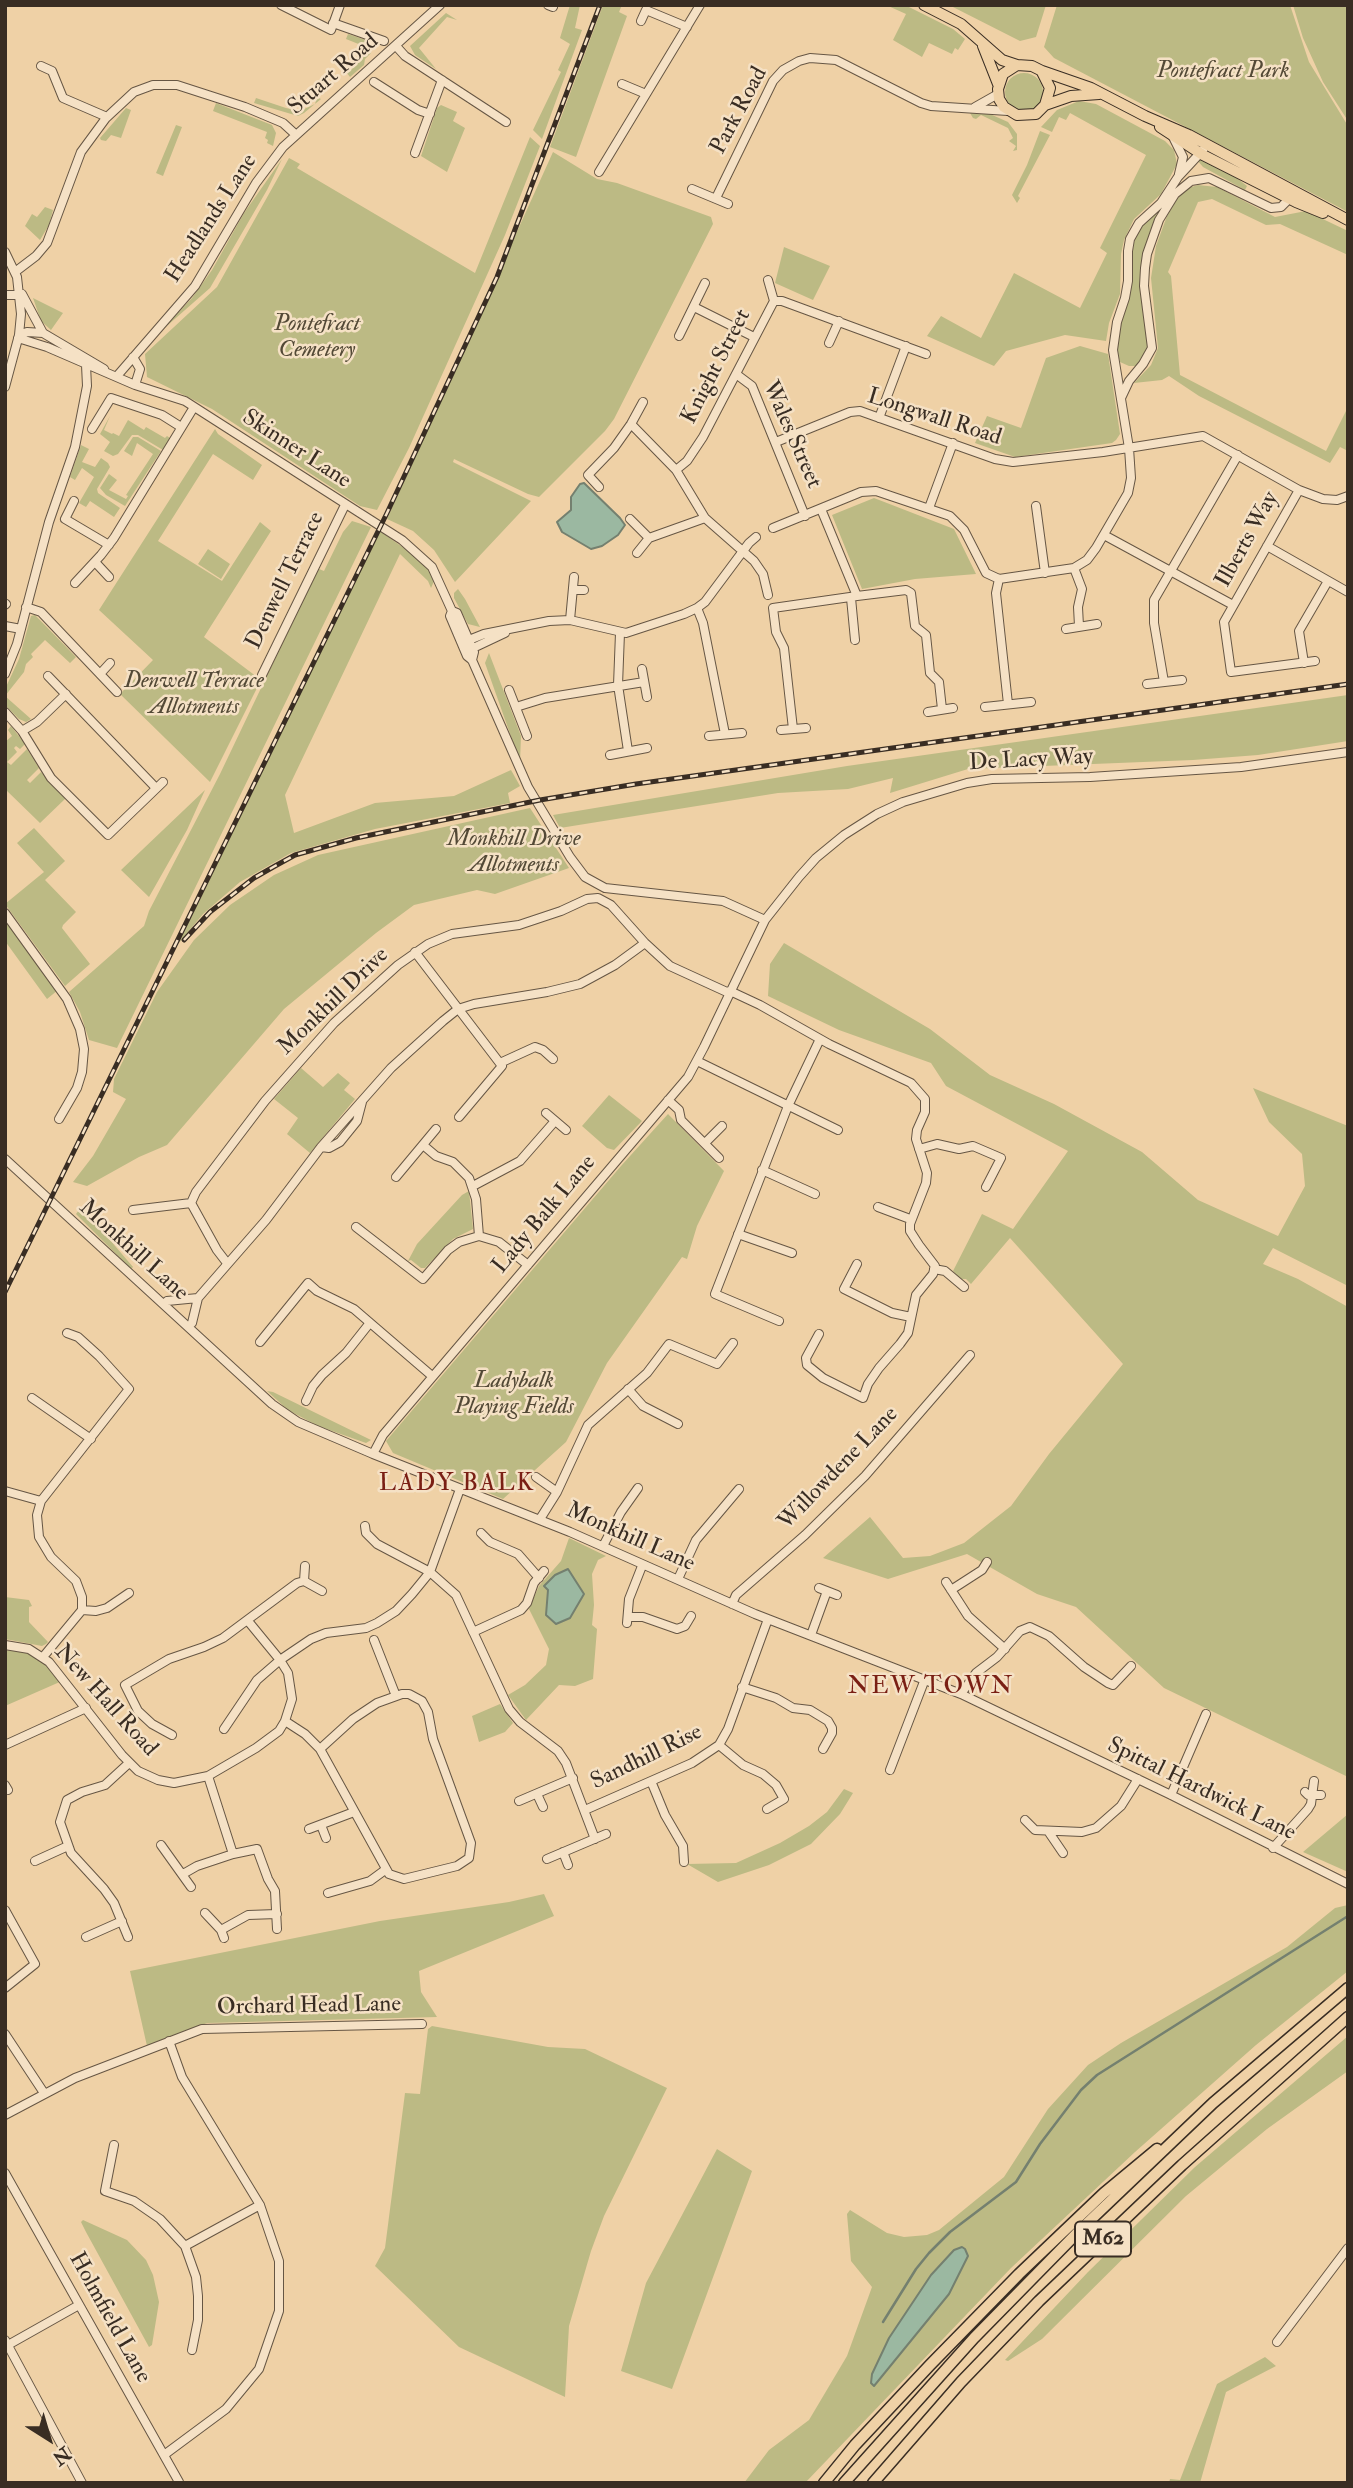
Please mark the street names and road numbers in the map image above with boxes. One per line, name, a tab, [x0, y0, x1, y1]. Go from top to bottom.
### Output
street label: Stuart Road	[283, 28, 385, 122]
street label: Park Road	[706, 63, 774, 159]
street label: Headlands Lane	[160, 150, 264, 288]
street label: Knight Street	[676, 305, 758, 429]
street label: Wales Street	[755, 377, 827, 493]
street label: Longwall Road	[863, 383, 1005, 453]
street label: Skinner Lane	[236, 405, 356, 495]
street label: Ilberts Way	[1210, 487, 1286, 593]
street label: Denwell Terrace	[241, 508, 331, 654]
street label: De Lacy Way	[968, 744, 1094, 778]
street label: Monkhill Drive	[273, 942, 395, 1062]
street label: Lady Balk Lane	[487, 1150, 603, 1280]
street label: Monkhill Lane	[72, 1195, 194, 1307]
street label: Willowdene Lane	[773, 1402, 905, 1536]
street label: Monkhill Lane	[561, 1497, 699, 1579]
street label: New Hall Road	[47, 1639, 163, 1763]
street label: Sandhill Rise	[587, 1719, 707, 1797]
street label: Spittal Hardwick Lane	[1102, 1732, 1300, 1848]
street label: Orchard Head Lane	[217, 1992, 401, 2022]
road number: M62	[1075, 2222, 1131, 2256]
street label: Holmfield Lane	[62, 2248, 156, 2388]

